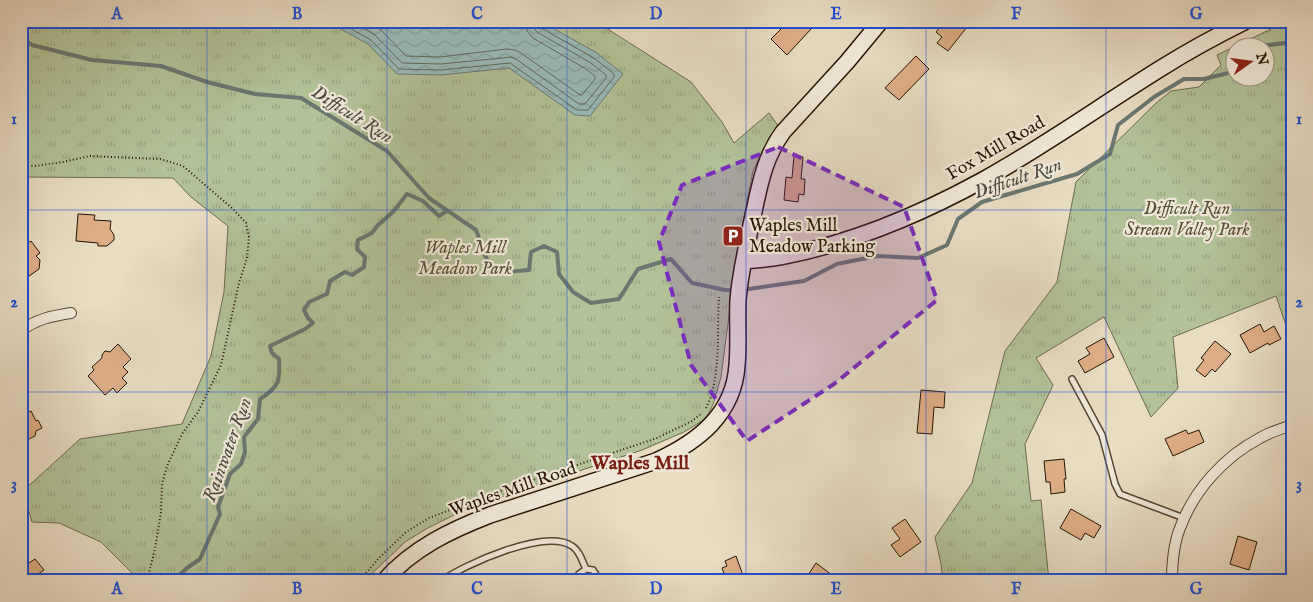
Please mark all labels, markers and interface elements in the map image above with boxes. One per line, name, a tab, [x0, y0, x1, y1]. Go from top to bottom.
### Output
text: A	[111, 5, 124, 25]
text: B	[292, 5, 303, 25]
text: C	[471, 5, 483, 25]
text: D	[650, 5, 663, 25]
text: E	[830, 5, 842, 25]
text: F	[1011, 5, 1022, 25]
text: G	[1190, 5, 1203, 25]
north arrow	[1226, 38, 1276, 88]
text: N	[1251, 50, 1272, 67]
water label: Difficult Run	[307, 81, 397, 149]
text: 1	[11, 110, 17, 130]
text: 1	[1296, 110, 1302, 130]
street label: Fox Mill Road	[943, 111, 1050, 186]
water label: Difficult Run	[971, 153, 1065, 205]
park label: Difficult Run Stream Valley Park	[1125, 198, 1249, 242]
place label: Waples Mill Meadow Parking	[749, 215, 875, 259]
parking icon: Waples Mill Meadow Parking	[721, 224, 745, 248]
park label: Waples Mill Meadow Park	[418, 237, 512, 281]
text: 2	[10, 293, 18, 313]
text: 2	[1295, 293, 1303, 313]
water label: Rainwater Run	[198, 394, 258, 505]
district label: Waples Mill	[590, 451, 690, 476]
street label: Waples Mill Road	[446, 457, 580, 523]
text: 3	[11, 475, 17, 495]
text: 3	[1296, 475, 1302, 495]
text: A	[111, 580, 124, 600]
text: B	[292, 580, 303, 600]
text: C	[471, 580, 483, 600]
text: D	[650, 580, 663, 600]
text: E	[830, 580, 842, 600]
text: F	[1011, 580, 1022, 600]
text: G	[1190, 580, 1203, 600]

